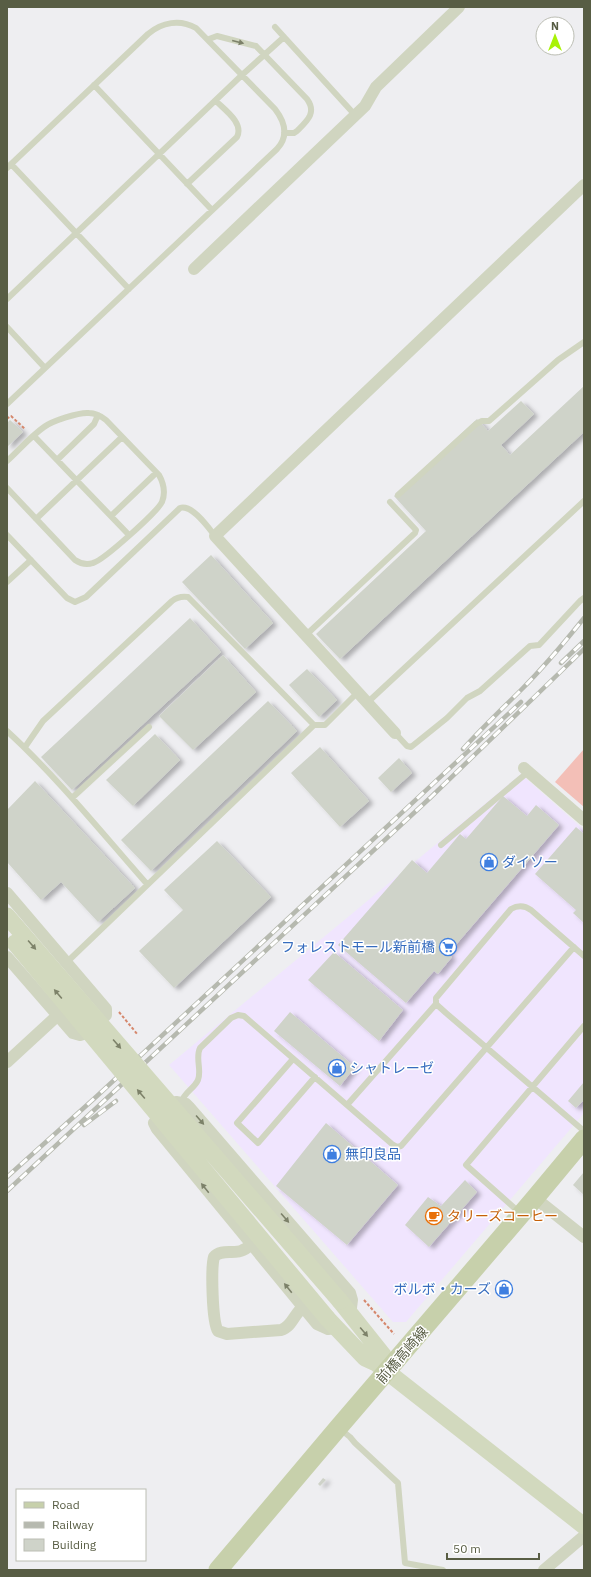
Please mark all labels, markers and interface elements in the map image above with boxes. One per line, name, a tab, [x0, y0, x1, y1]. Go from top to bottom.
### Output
north arrow	[535, 16, 575, 56]
text: N	[551, 19, 559, 33]
one-way arrow	[232, 39, 244, 45]
shop icon: ダイソー	[479, 852, 499, 872]
place label: ダイソー	[502, 853, 558, 871]
supermarket icon: フォレストモール新前橋	[438, 937, 458, 957]
place label: フォレストモール新前橋	[281, 938, 435, 956]
one-way arrow	[28, 940, 37, 951]
one-way arrow	[53, 989, 62, 999]
one-way arrow	[113, 1038, 122, 1049]
shop icon: シャトレーゼ	[327, 1058, 347, 1078]
place label: シャトレーゼ	[350, 1059, 434, 1077]
one-way arrow	[136, 1089, 145, 1099]
one-way arrow	[195, 1115, 204, 1125]
shop icon: 無印良品	[322, 1144, 342, 1164]
place label: 無印良品	[345, 1145, 401, 1163]
one-way arrow	[201, 1182, 210, 1193]
cafe icon: タリーズコーヒー	[424, 1206, 444, 1226]
place label: タリーズコーヒー	[447, 1207, 558, 1225]
one-way arrow	[280, 1213, 290, 1223]
shop icon: ボルボ・カーズ	[494, 1279, 514, 1299]
place label: ボルボ・カーズ	[394, 1280, 491, 1298]
one-way arrow	[283, 1283, 292, 1294]
street label: 前橋高崎線	[372, 1323, 432, 1387]
one-way arrow	[360, 1327, 369, 1337]
legend	[16, 1489, 146, 1561]
text: Road	[52, 1497, 80, 1512]
text: Railway	[52, 1517, 94, 1532]
scale bar	[447, 1535, 539, 1561]
text: Building	[52, 1537, 97, 1552]
text: 50 m	[453, 1541, 481, 1556]

